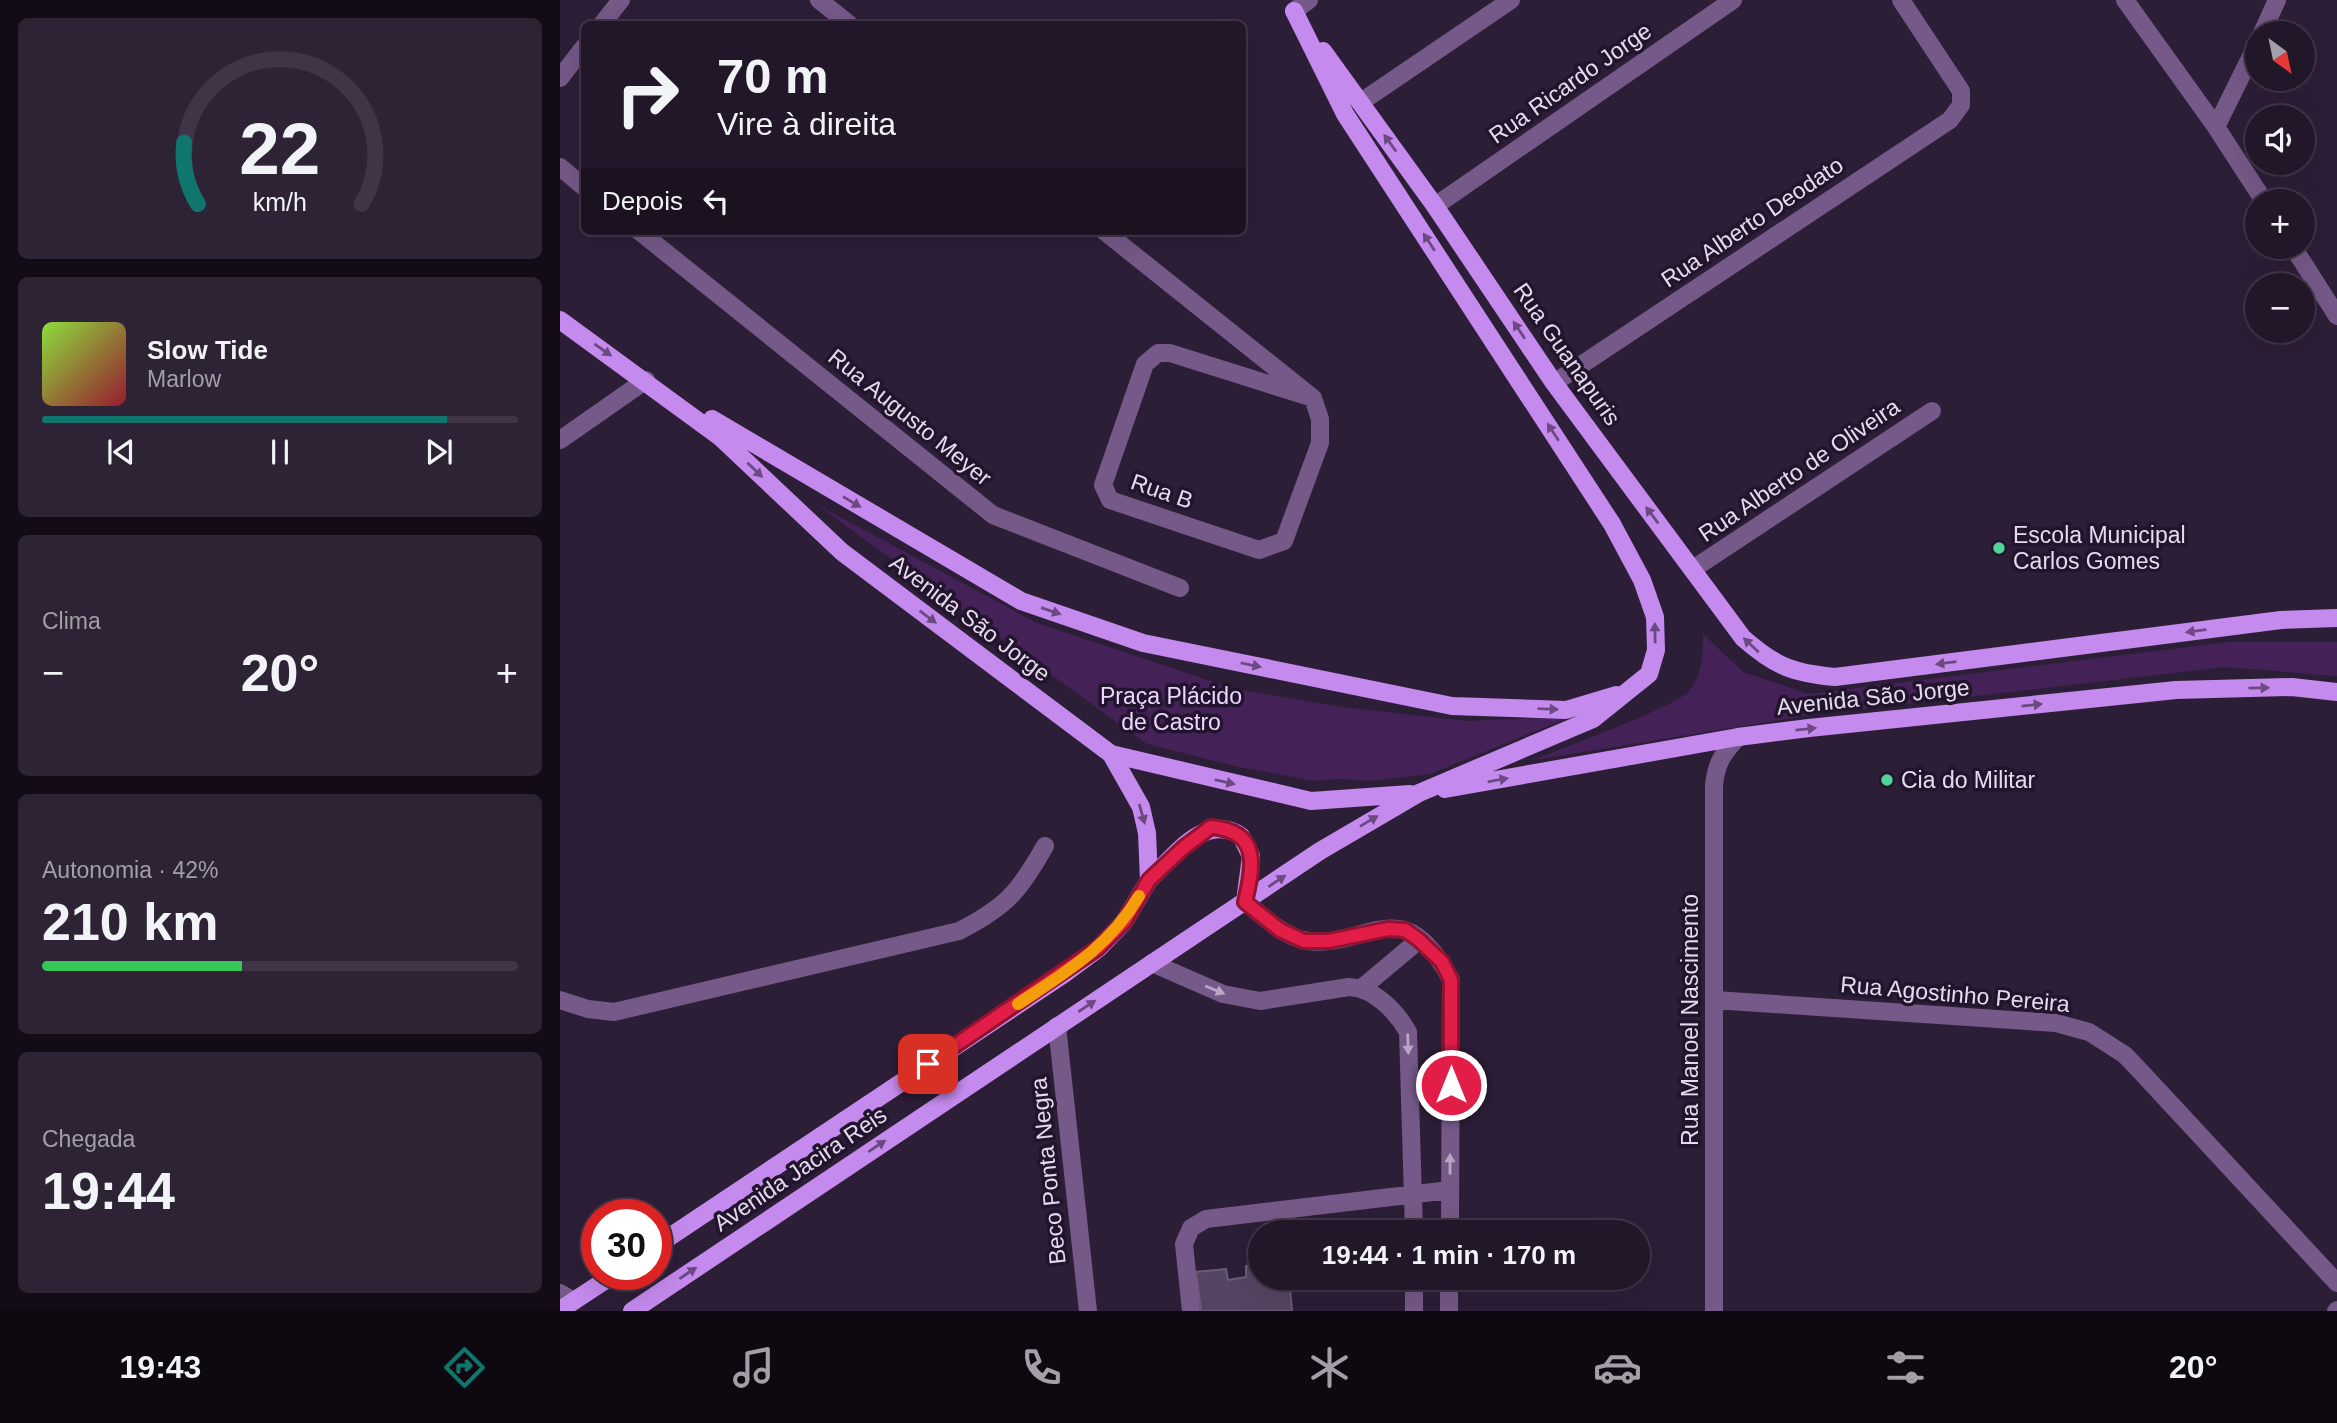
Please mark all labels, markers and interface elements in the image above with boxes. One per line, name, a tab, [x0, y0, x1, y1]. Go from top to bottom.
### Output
street label: Rua Ricardo Jorge	[1484, 17, 1656, 149]
north arrow	[2245, 21, 2315, 91]
map controls	[2245, 21, 2315, 343]
icon: right	[602, 49, 693, 140]
text: 70 m	[717, 49, 829, 103]
button: sound	[2245, 105, 2315, 175]
text: Vire à direita	[717, 106, 896, 142]
text: 22	[240, 109, 320, 190]
one-way arrow	[1383, 134, 1397, 152]
street label: Rua Alberto Deodato	[1656, 152, 1848, 292]
icon: left	[697, 182, 735, 220]
text: Depois	[602, 186, 683, 216]
text: km/h	[253, 188, 307, 216]
button: +	[2245, 189, 2315, 259]
one-way arrow	[1422, 232, 1435, 251]
button: −	[2245, 273, 2315, 343]
street label: Rua Guanapuris	[1508, 278, 1626, 430]
one-way arrow	[1512, 321, 1526, 339]
text: Slow Tide	[147, 335, 268, 365]
one-way arrow	[594, 343, 612, 357]
street label: Rua Augusto Meyer	[823, 343, 997, 491]
text: Marlow	[147, 366, 221, 392]
street label: Rua Alberto de Oliveira	[1694, 393, 1904, 547]
one-way arrow	[1546, 423, 1559, 442]
icon: previous	[102, 433, 140, 471]
icon: pause	[261, 433, 299, 471]
icon: next	[420, 433, 458, 471]
one-way arrow	[746, 461, 763, 477]
street label: Rua B	[1128, 468, 1196, 514]
one-way arrow	[843, 496, 862, 508]
one-way arrow	[1645, 506, 1660, 524]
place label: Escola Municipal Carlos Gomes	[2013, 522, 2186, 574]
marker: Escola Municipal Carlos Gomes	[1991, 540, 2007, 556]
street label: Avenida São Jorge	[885, 549, 1055, 687]
one-way arrow	[1040, 607, 1061, 617]
text: Clima	[42, 608, 101, 634]
one-way arrow	[919, 610, 937, 624]
one-way arrow	[1650, 621, 1661, 643]
one-way arrow	[2185, 625, 2207, 636]
one-way arrow	[1743, 637, 1760, 653]
text: 20°	[241, 644, 319, 702]
text: −	[42, 652, 64, 694]
text: +	[496, 652, 518, 694]
one-way arrow	[1935, 657, 1957, 668]
one-way arrow	[1240, 660, 1262, 671]
street label: Avenida São Jorge	[1775, 674, 1971, 720]
one-way arrow	[2248, 682, 2270, 694]
park label: Praça Plácido de Castro	[1100, 683, 1242, 735]
one-way arrow	[2021, 700, 2043, 711]
one-way arrow	[1537, 704, 1559, 715]
one-way arrow	[1795, 723, 1817, 734]
place label: Cia do Militar	[1901, 767, 2036, 793]
marker: Cia do Militar	[1879, 772, 1895, 788]
one-way arrow	[1487, 775, 1509, 786]
one-way arrow	[1214, 776, 1236, 787]
one-way arrow	[1138, 804, 1148, 825]
one-way arrow	[1359, 815, 1378, 827]
text: Autonomia · 42%	[42, 857, 218, 883]
one-way arrow	[1268, 874, 1286, 888]
text: 210 km	[42, 893, 218, 951]
street label: Rua Manoel Nascimento	[1677, 894, 1703, 1146]
street label: Rua Agostinho Pereira	[1839, 971, 2071, 1017]
one-way arrow	[1205, 984, 1225, 996]
one-way arrow	[1078, 999, 1096, 1013]
pin	[898, 1034, 958, 1094]
one-way arrow	[1403, 1034, 1414, 1056]
icon: arrive	[909, 1045, 947, 1083]
position arrow	[1414, 1048, 1488, 1122]
street label: Beco Ponta Negra	[1025, 1076, 1071, 1266]
street label: Avenida Jacira Reis	[709, 1102, 891, 1236]
text: Chegada	[42, 1126, 135, 1152]
one-way arrow	[868, 1140, 887, 1153]
one-way arrow	[1444, 1153, 1456, 1175]
text: 19:44	[42, 1162, 175, 1220]
speed limit sign: 30	[581, 1199, 672, 1290]
text: 19:44 · 1 min · 170 m	[1322, 1240, 1576, 1270]
one-way arrow	[679, 1267, 698, 1280]
icon: directions	[440, 1343, 489, 1392]
icon: music	[729, 1343, 778, 1392]
icon: phone	[1017, 1343, 1066, 1392]
icon: climate	[1305, 1343, 1354, 1392]
icon: car	[1593, 1343, 1642, 1392]
icon: filters	[1881, 1343, 1930, 1392]
text: 19:43	[120, 1349, 201, 1385]
text: 20°	[2169, 1349, 2217, 1385]

